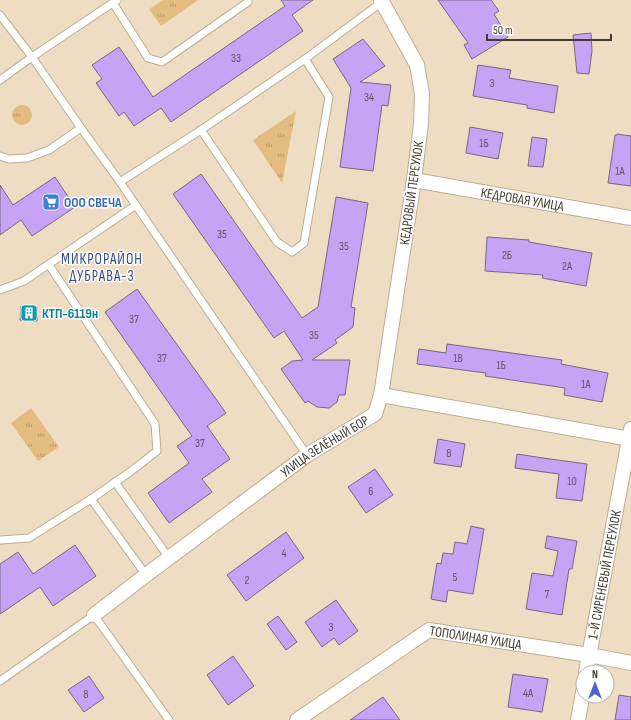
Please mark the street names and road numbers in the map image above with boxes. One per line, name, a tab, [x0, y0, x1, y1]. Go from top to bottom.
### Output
street label: КЕДРОВЫЙ ПЕРЕУЛОК	[396, 139, 427, 246]
street label: КЕДРОВАЯ УЛИЦА	[479, 184, 566, 215]
street label: УЛИЦА ЗЕЛЁНЫЙ БОР	[277, 412, 372, 481]
street label: 1-Й СИРЕНЕВЫЙ ПЕРЕУЛОК	[584, 508, 625, 641]
street label: ТОПОЛИНАЯ УЛИЦА	[429, 622, 524, 653]

